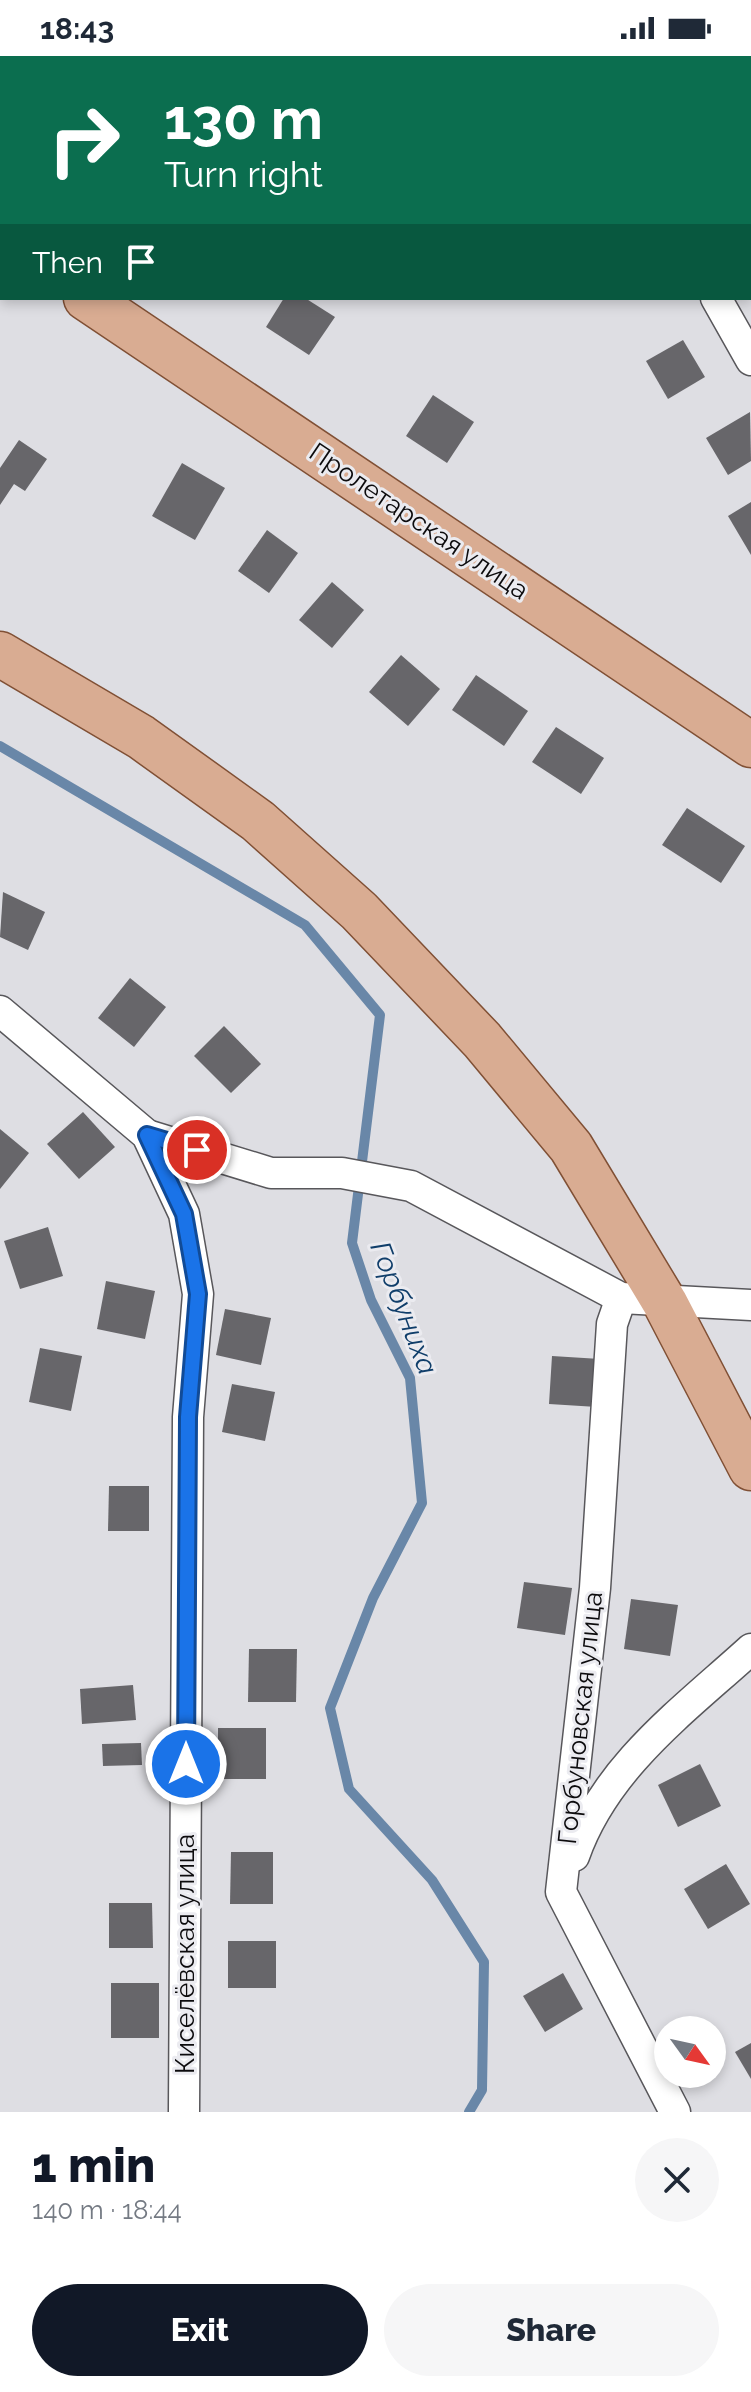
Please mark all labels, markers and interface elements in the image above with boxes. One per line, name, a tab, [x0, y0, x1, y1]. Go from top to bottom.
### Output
text: 18:43	[40, 11, 114, 46]
text: 130 m	[164, 86, 323, 152]
icon: right	[32, 88, 136, 192]
text: Turn right	[164, 153, 323, 195]
icon: arrive	[119, 240, 163, 284]
text: Then	[32, 245, 103, 280]
street label: Пролетарская улица	[304, 437, 534, 605]
pin	[163, 1116, 231, 1184]
icon: arrive	[175, 1128, 219, 1172]
water label: Горбуниха	[364, 1237, 444, 1379]
street label: Горбуновская улица	[552, 1590, 608, 1846]
position arrow	[144, 1722, 228, 1806]
street label: Киселёвская улица	[170, 1834, 200, 2074]
north arrow	[654, 2016, 726, 2088]
map controls	[654, 2016, 726, 2088]
text: 1 min	[32, 2137, 155, 2193]
button: close	[635, 2138, 719, 2222]
text: 140 m · 18:44	[32, 2195, 182, 2225]
button: Exit	[32, 2284, 368, 2376]
button: Share	[384, 2284, 719, 2376]

